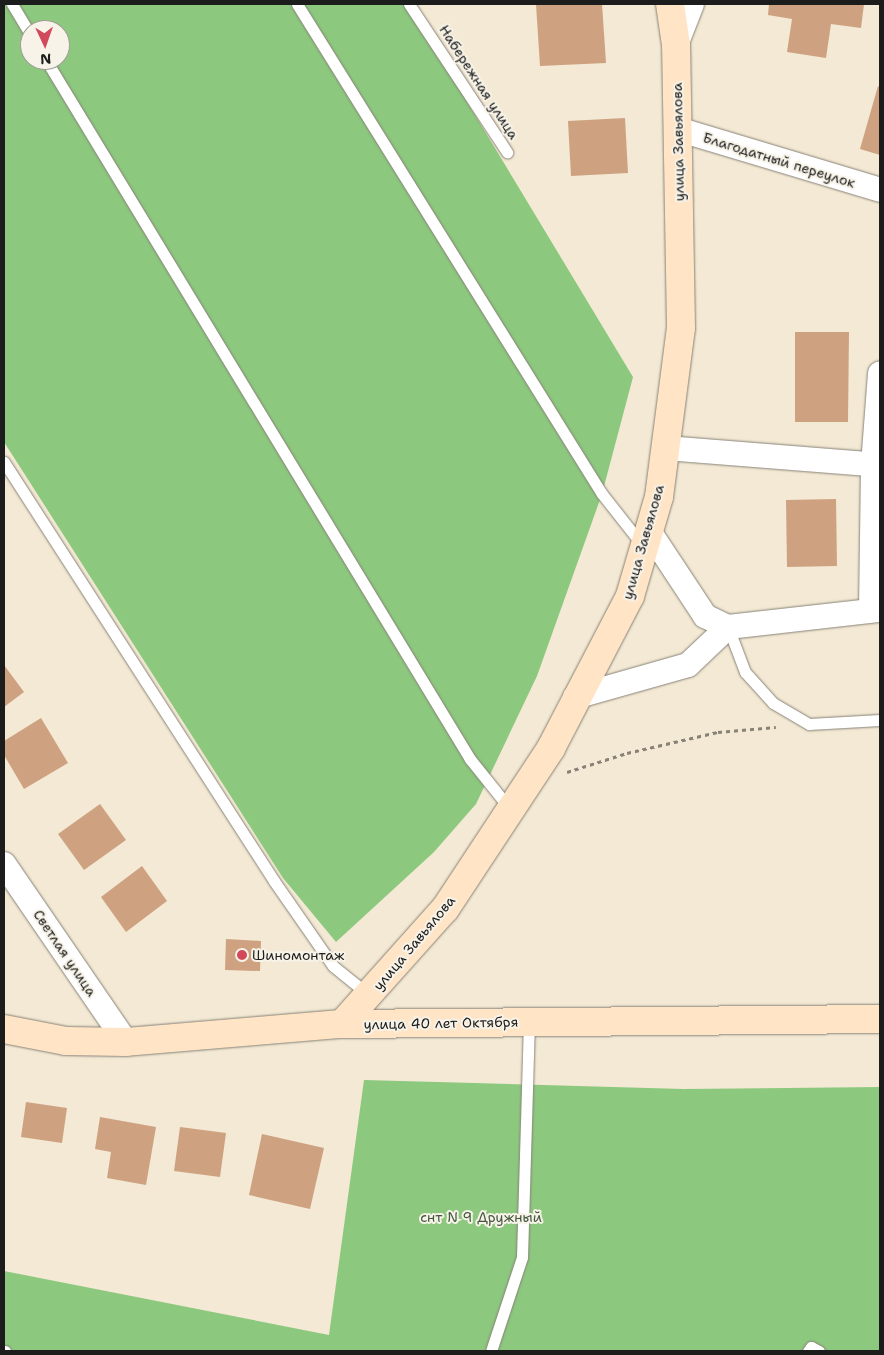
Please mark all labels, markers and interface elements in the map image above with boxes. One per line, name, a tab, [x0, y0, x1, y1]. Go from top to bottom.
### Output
north arrow	[20, 20, 70, 70]
street label: Набережная улица	[436, 22, 522, 142]
text: N	[40, 50, 52, 68]
street label: улица Завьялова	[669, 83, 687, 201]
street label: Благодатный переулок	[701, 129, 857, 191]
street label: улица Завьялова	[619, 483, 667, 601]
street label: улица Завьялова	[369, 892, 459, 994]
street label: Светлая улица	[30, 906, 100, 1000]
place label: Шиномонтаж	[252, 947, 344, 963]
marker: Шиномонтаж	[236, 949, 248, 961]
street label: улица 40 лет Октября	[363, 1013, 519, 1033]
park label: снт N 9 Дружный	[420, 1209, 542, 1225]

